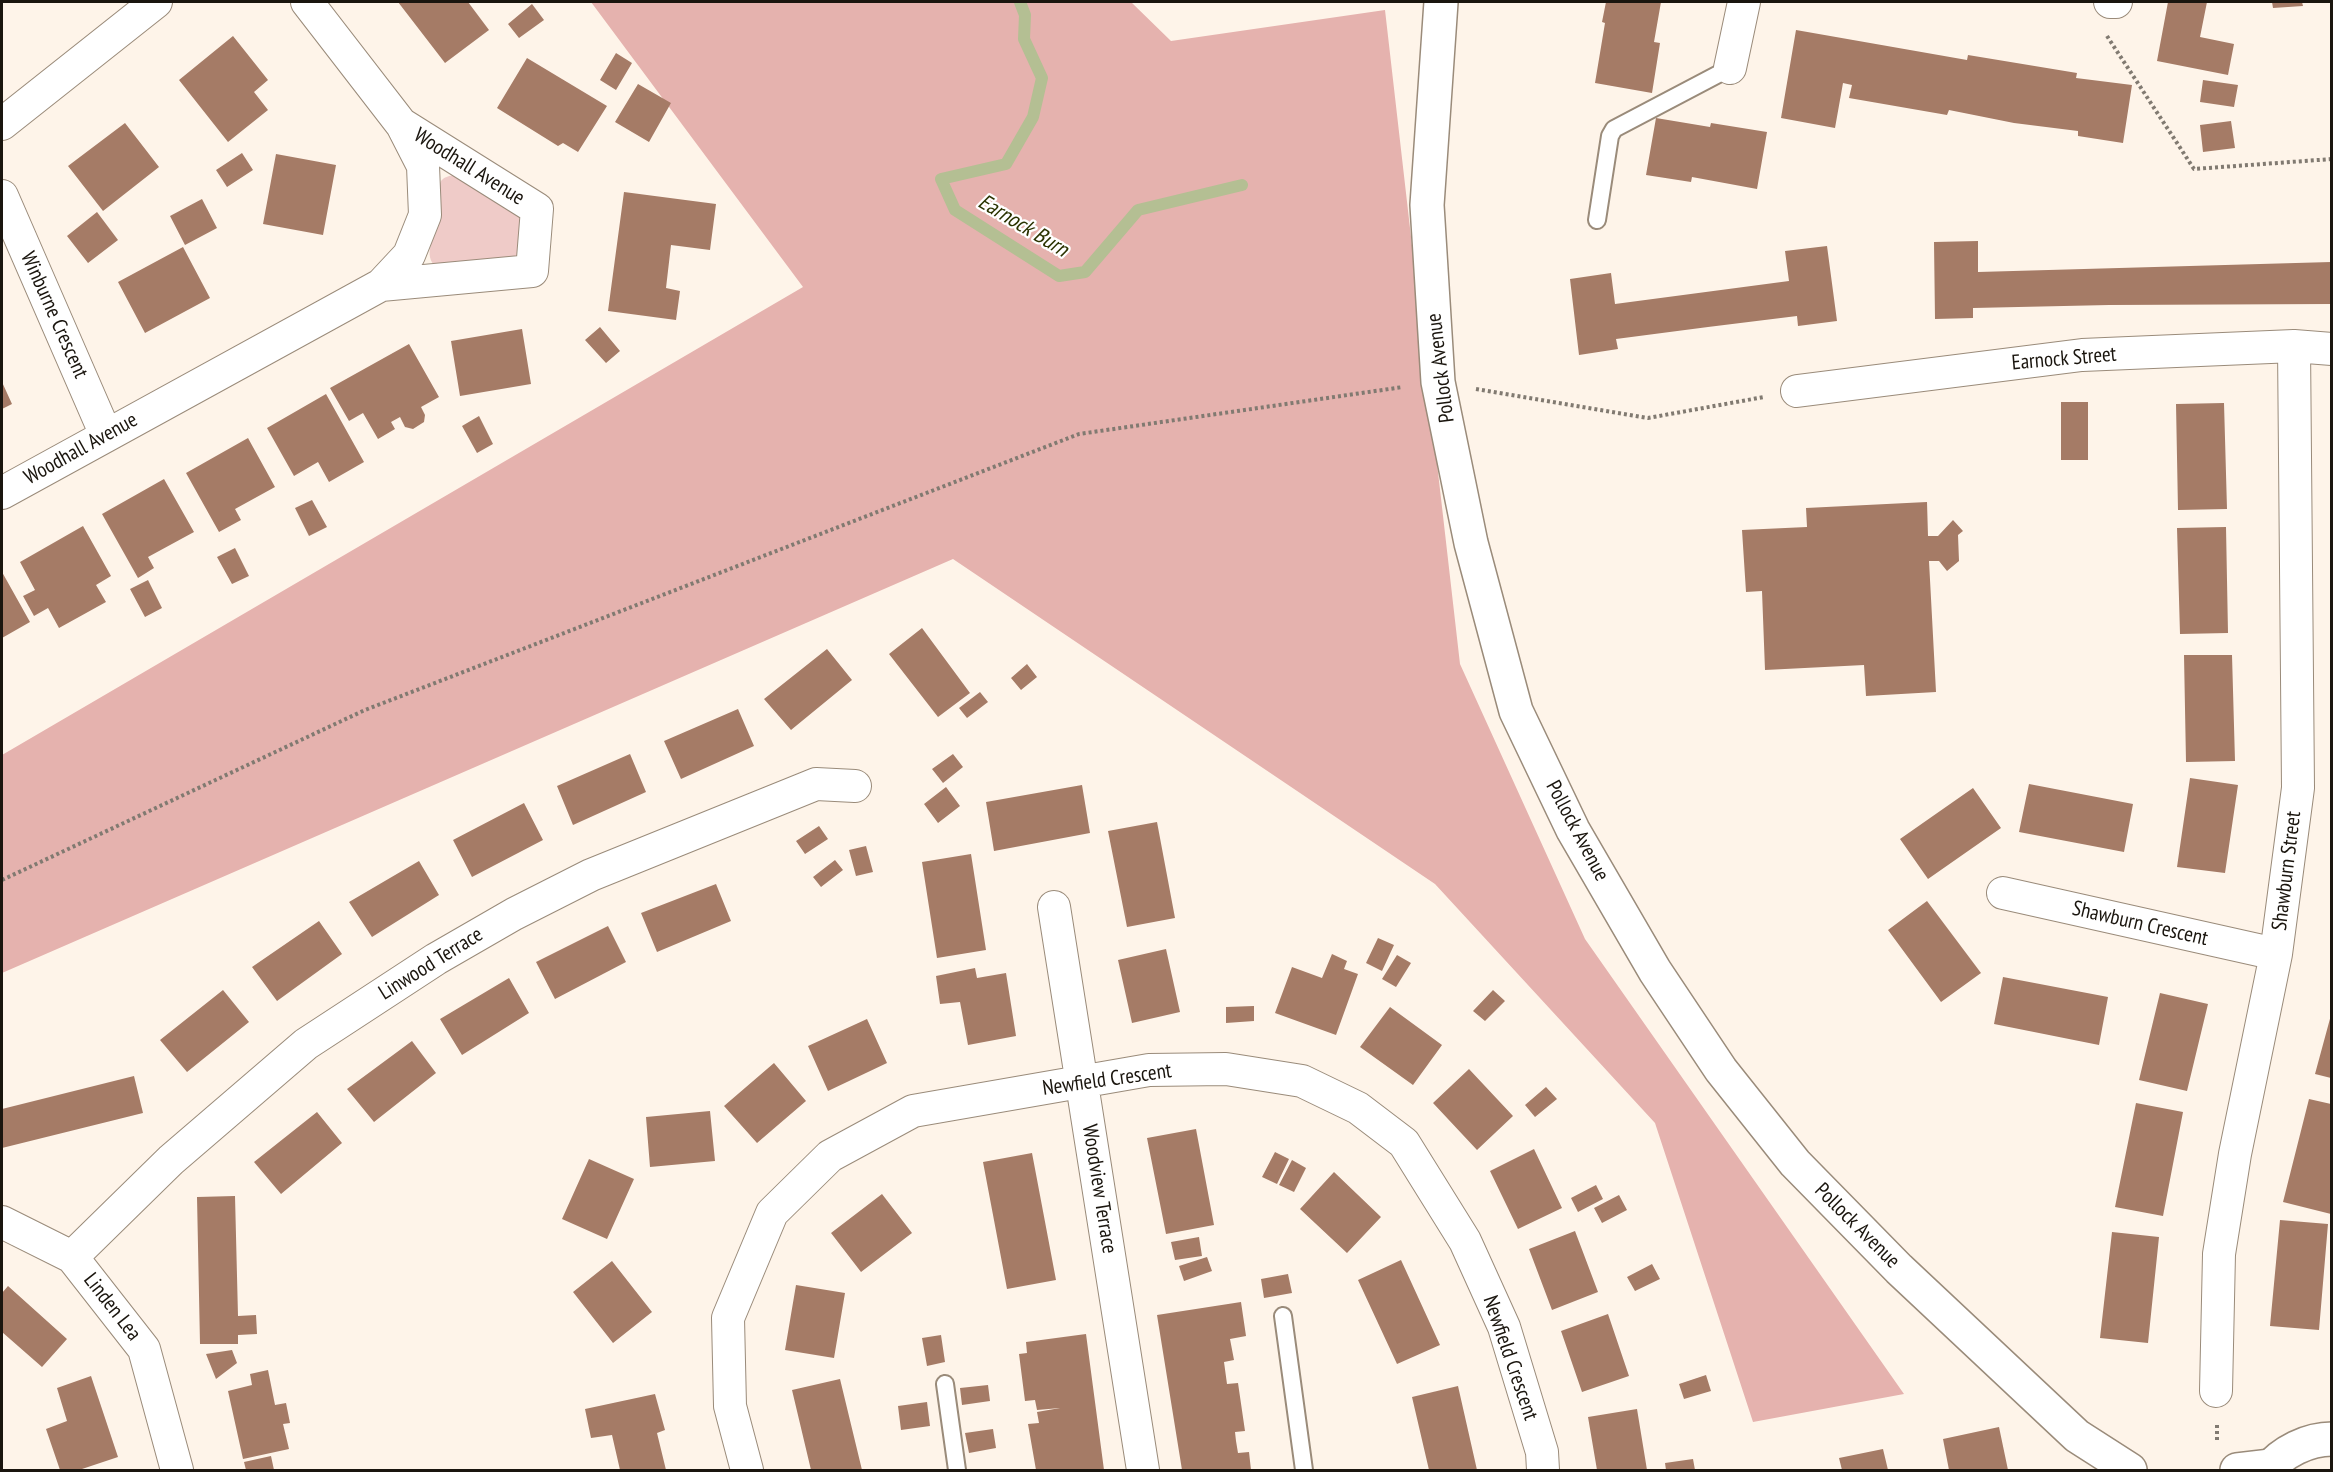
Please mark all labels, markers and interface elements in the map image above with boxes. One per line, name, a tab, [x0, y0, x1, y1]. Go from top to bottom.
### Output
street label: Woodhall Avenue	[409, 123, 529, 211]
water label: Earnock Burn	[973, 189, 1073, 263]
street label: Winburne Crescent	[15, 248, 93, 382]
street label: Pollock Avenue	[1422, 312, 1460, 424]
street label: Earnock Street	[2011, 342, 2117, 376]
street label: Woodhall Avenue	[20, 408, 142, 490]
street label: Pollock Avenue	[1540, 777, 1614, 885]
street label: Shawburn Street	[2267, 810, 2307, 932]
street label: Shawburn Crescent	[2070, 896, 2210, 952]
street label: Linwood Terrace	[374, 922, 488, 1006]
street label: Newfield Crescent	[1041, 1058, 1173, 1102]
street label: Woodview Terrace	[1076, 1123, 1122, 1255]
street label: Pollock Avenue	[1809, 1178, 1905, 1274]
street label: Linden Lea	[78, 1268, 146, 1346]
street label: Newfield Crescent	[1477, 1292, 1543, 1424]

